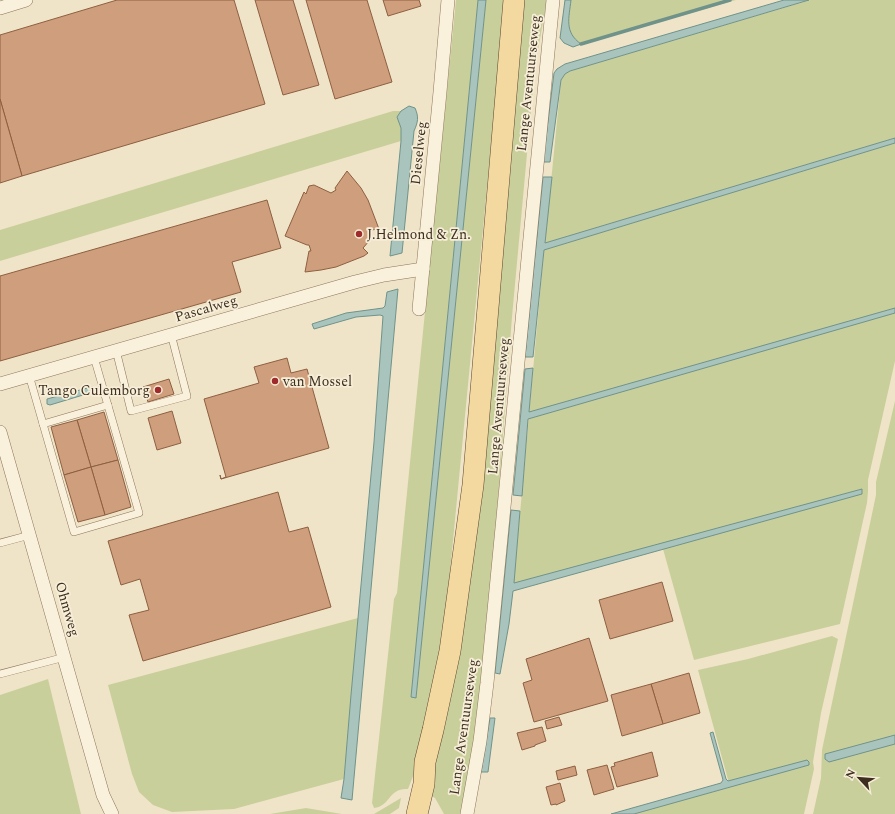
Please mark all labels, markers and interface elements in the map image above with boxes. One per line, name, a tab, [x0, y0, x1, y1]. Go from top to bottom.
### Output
street label: Lange Aventuurseweg	[511, 14, 546, 152]
street label: Dieselweg	[405, 120, 432, 186]
place label: J.Helmond & Zn.	[367, 224, 471, 245]
marker: J.Helmond & Zn.	[354, 229, 364, 239]
street label: Pascalweg	[172, 290, 240, 327]
street label: Lange Aventuurseweg	[482, 337, 515, 475]
place label: van Mossel	[282, 371, 352, 392]
marker: van Mossel	[270, 376, 280, 386]
place label: Tango Culemborg	[38, 380, 150, 401]
marker: Tango Culemborg	[153, 385, 163, 395]
street label: Ohmweg	[50, 579, 85, 639]
street label: Lange Aventuurseweg	[444, 658, 483, 796]
north arrow	[839, 758, 879, 798]
text: N	[841, 766, 860, 782]

